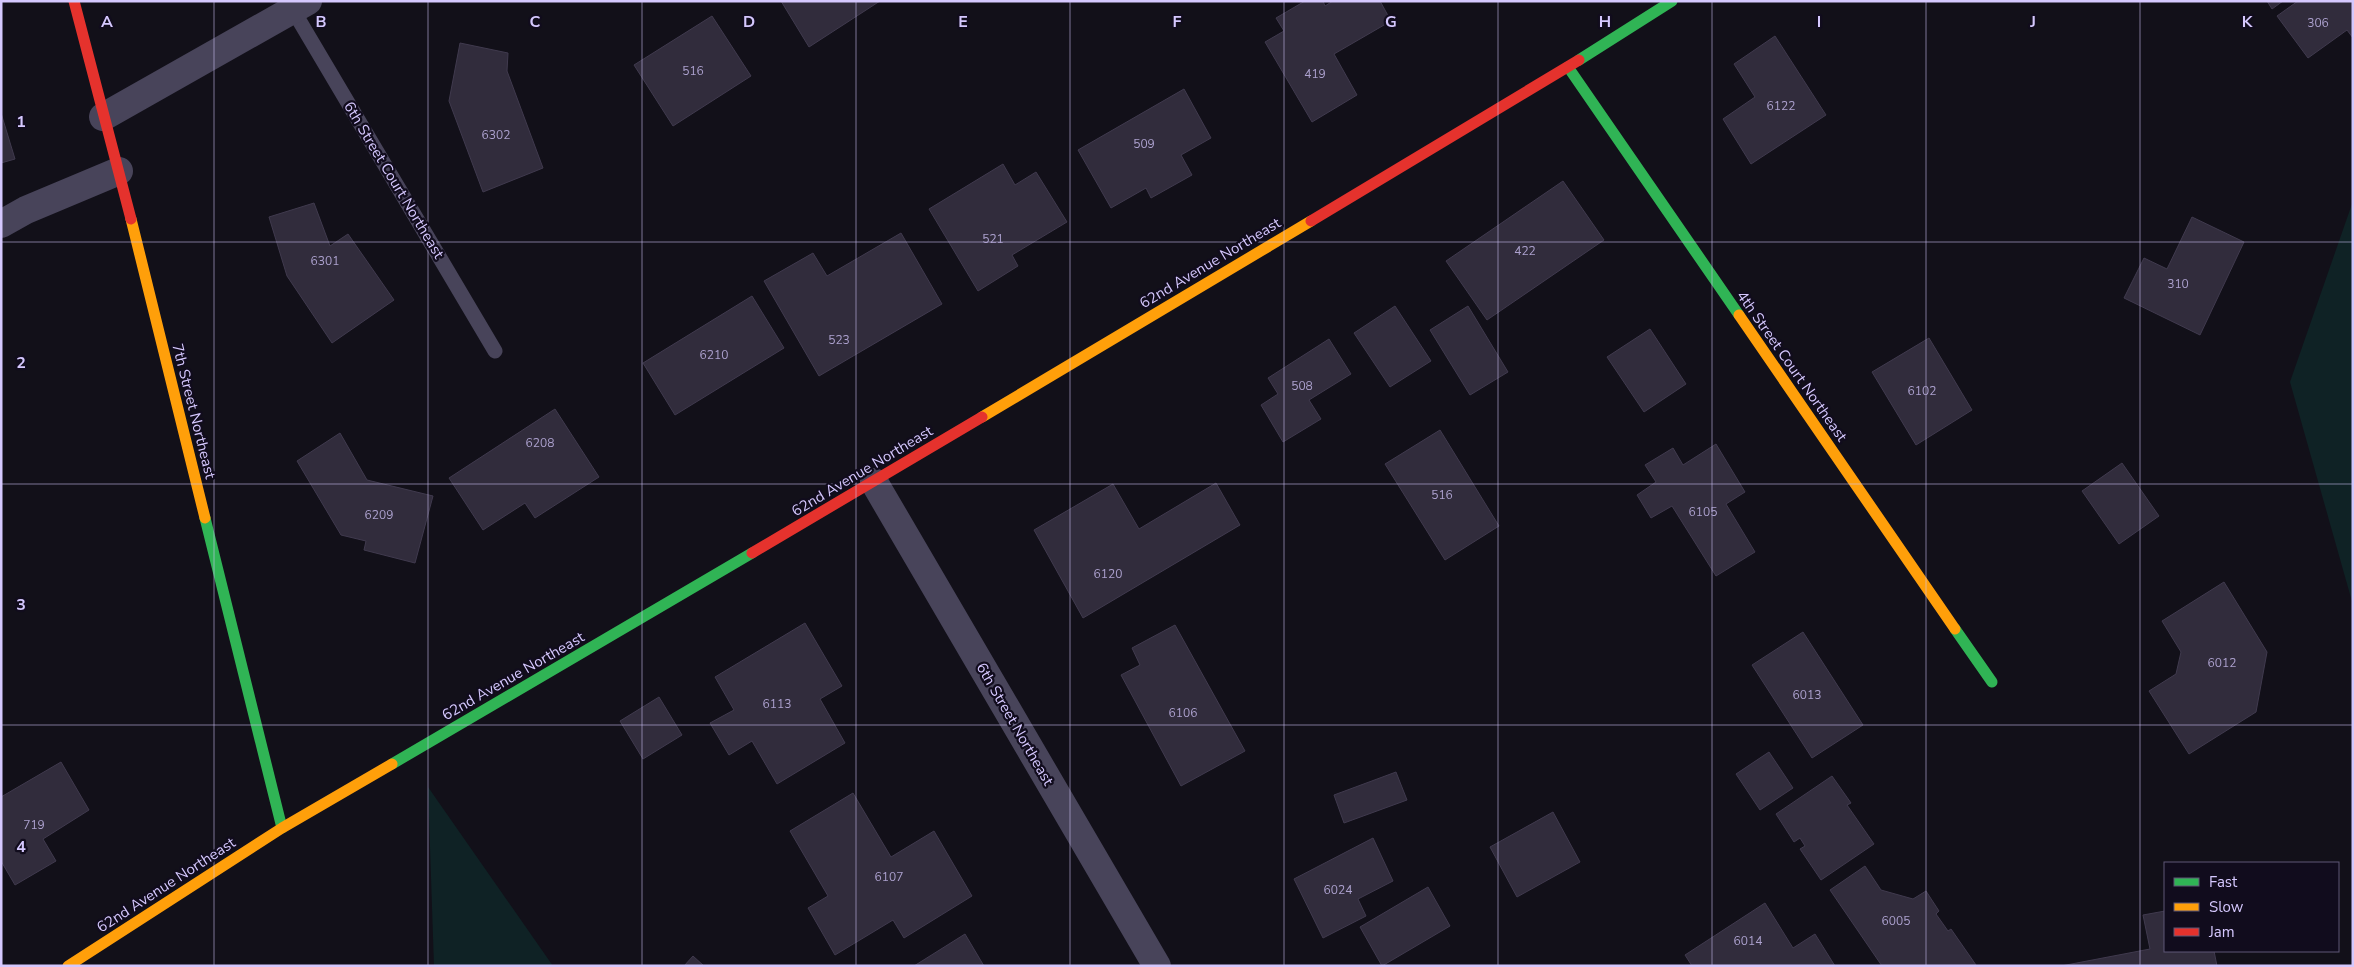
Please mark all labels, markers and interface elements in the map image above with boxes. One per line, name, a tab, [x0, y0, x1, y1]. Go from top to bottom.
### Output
text: A	[101, 11, 113, 33]
text: B	[315, 11, 327, 33]
text: C	[530, 11, 541, 33]
text: D	[743, 11, 755, 33]
text: E	[958, 11, 968, 33]
text: F	[1173, 11, 1182, 33]
text: G	[1385, 11, 1397, 33]
text: H	[1599, 11, 1611, 33]
text: I	[1817, 11, 1821, 33]
text: J	[2029, 11, 2036, 33]
text: K	[2242, 11, 2254, 33]
house number: 306	[2307, 15, 2329, 31]
house number: 516	[682, 63, 704, 79]
house number: 419	[1304, 66, 1326, 82]
street label: 6th Street Court Northeast	[339, 98, 449, 263]
house number: 6122	[1767, 98, 1795, 114]
text: 1	[16, 111, 26, 133]
house number: 6302	[482, 127, 510, 143]
house number: 509	[1133, 136, 1155, 152]
street label: 62nd Avenue Northeast	[1136, 213, 1285, 313]
house number: 521	[982, 231, 1004, 247]
house number: 422	[1514, 243, 1536, 259]
house number: 6301	[311, 253, 339, 269]
house number: 310	[2167, 276, 2189, 292]
street label: 4th Street Court Northeast	[1732, 287, 1852, 446]
house number: 523	[828, 332, 850, 348]
street label: 7th Street Northeast	[168, 341, 221, 481]
house number: 6210	[700, 347, 728, 363]
text: 2	[16, 352, 26, 374]
house number: 508	[1291, 378, 1313, 394]
house number: 6102	[1908, 383, 1936, 399]
street label: 62nd Avenue Northeast	[788, 421, 937, 521]
house number: 6208	[526, 435, 554, 451]
house number: 516	[1431, 487, 1453, 503]
house number: 6105	[1689, 504, 1717, 520]
house number: 6209	[365, 507, 393, 523]
house number: 6120	[1094, 566, 1122, 582]
text: 3	[16, 594, 26, 616]
street label: 62nd Avenue Northeast	[438, 627, 589, 725]
house number: 6012	[2208, 655, 2236, 671]
street label: 6th Street Northeast	[972, 659, 1059, 790]
house number: 6013	[1793, 687, 1821, 703]
house number: 6113	[763, 696, 791, 712]
house number: 6106	[1169, 705, 1197, 721]
house number: 719	[23, 817, 45, 833]
street label: 62nd Avenue Northeast	[93, 832, 240, 937]
text: 4	[16, 836, 26, 858]
legend	[2164, 862, 2339, 952]
house number: 6107	[875, 869, 903, 885]
text: Fast	[2209, 872, 2238, 892]
house number: 6024	[1324, 882, 1352, 898]
text: Slow	[2209, 897, 2244, 917]
house number: 6005	[1882, 913, 1910, 929]
text: Jam	[2208, 922, 2235, 942]
house number: 6014	[1734, 933, 1762, 949]

